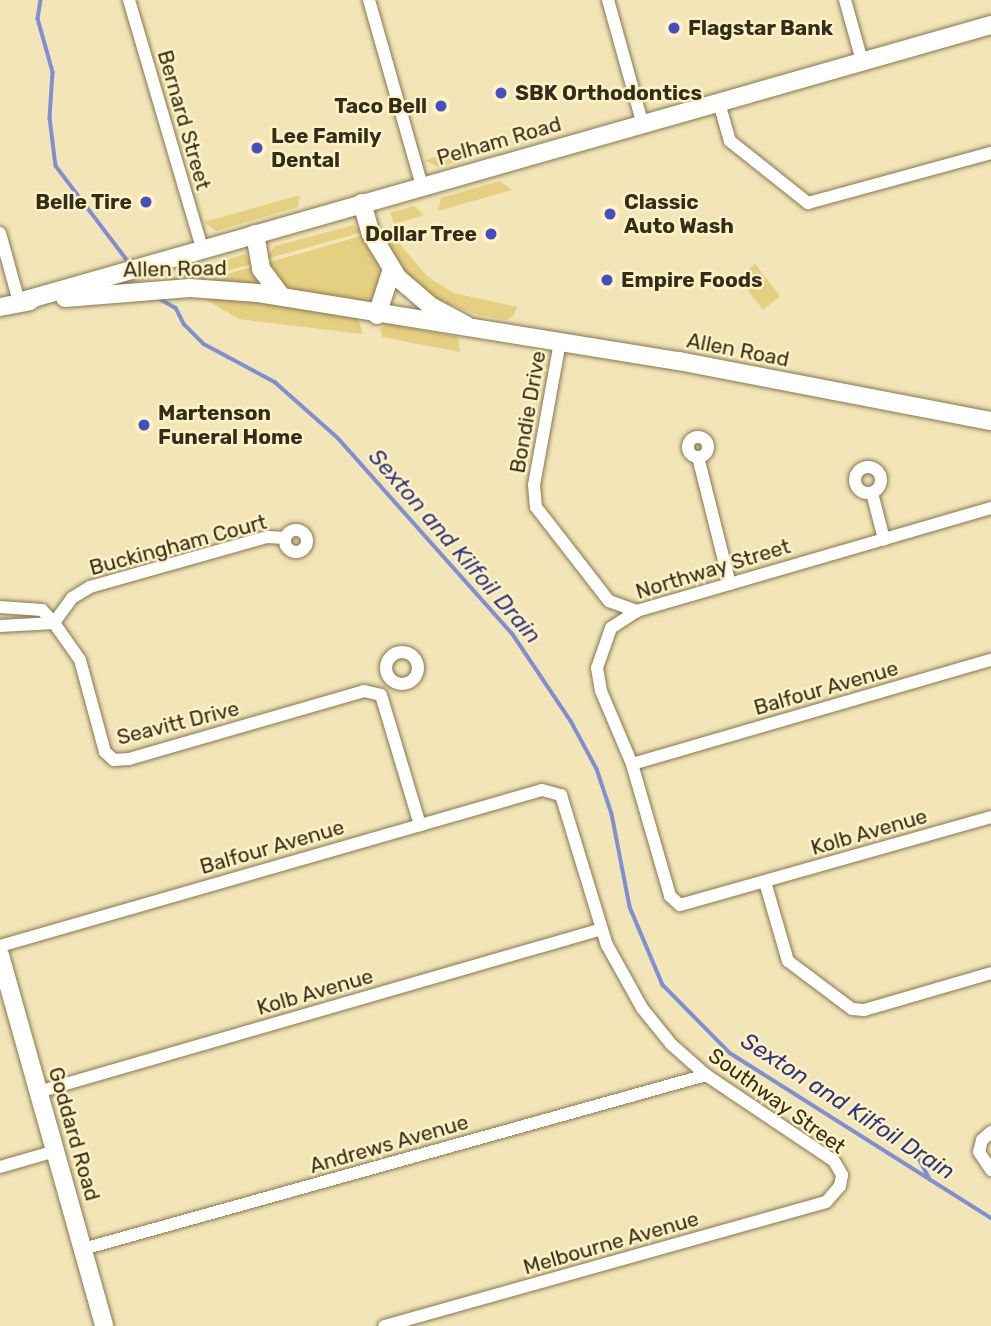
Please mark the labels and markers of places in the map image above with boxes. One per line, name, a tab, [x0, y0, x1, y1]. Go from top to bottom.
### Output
place label: Flagstar Bank	[688, 15, 833, 41]
marker: Flagstar Bank	[666, 20, 682, 36]
place label: SBK Orthodontics	[515, 80, 702, 106]
marker: SBK Orthodontics	[493, 85, 509, 101]
place label: Taco Bell	[334, 93, 427, 119]
marker: Taco Bell	[433, 98, 449, 114]
place label: Lee Family Dental	[271, 123, 382, 173]
marker: Lee Family Dental	[249, 140, 265, 156]
place label: Belle Tire	[35, 189, 132, 215]
place label: Classic Auto Wash	[624, 189, 734, 239]
marker: Belle Tire	[138, 194, 154, 210]
marker: Classic Auto Wash	[602, 206, 618, 222]
place label: Dollar Tree	[364, 221, 477, 247]
marker: Dollar Tree	[483, 226, 499, 242]
place label: Empire Foods	[621, 267, 763, 293]
marker: Empire Foods	[599, 272, 615, 288]
place label: Martenson Funeral Home	[158, 400, 303, 450]
marker: Martenson Funeral Home	[136, 417, 152, 433]

